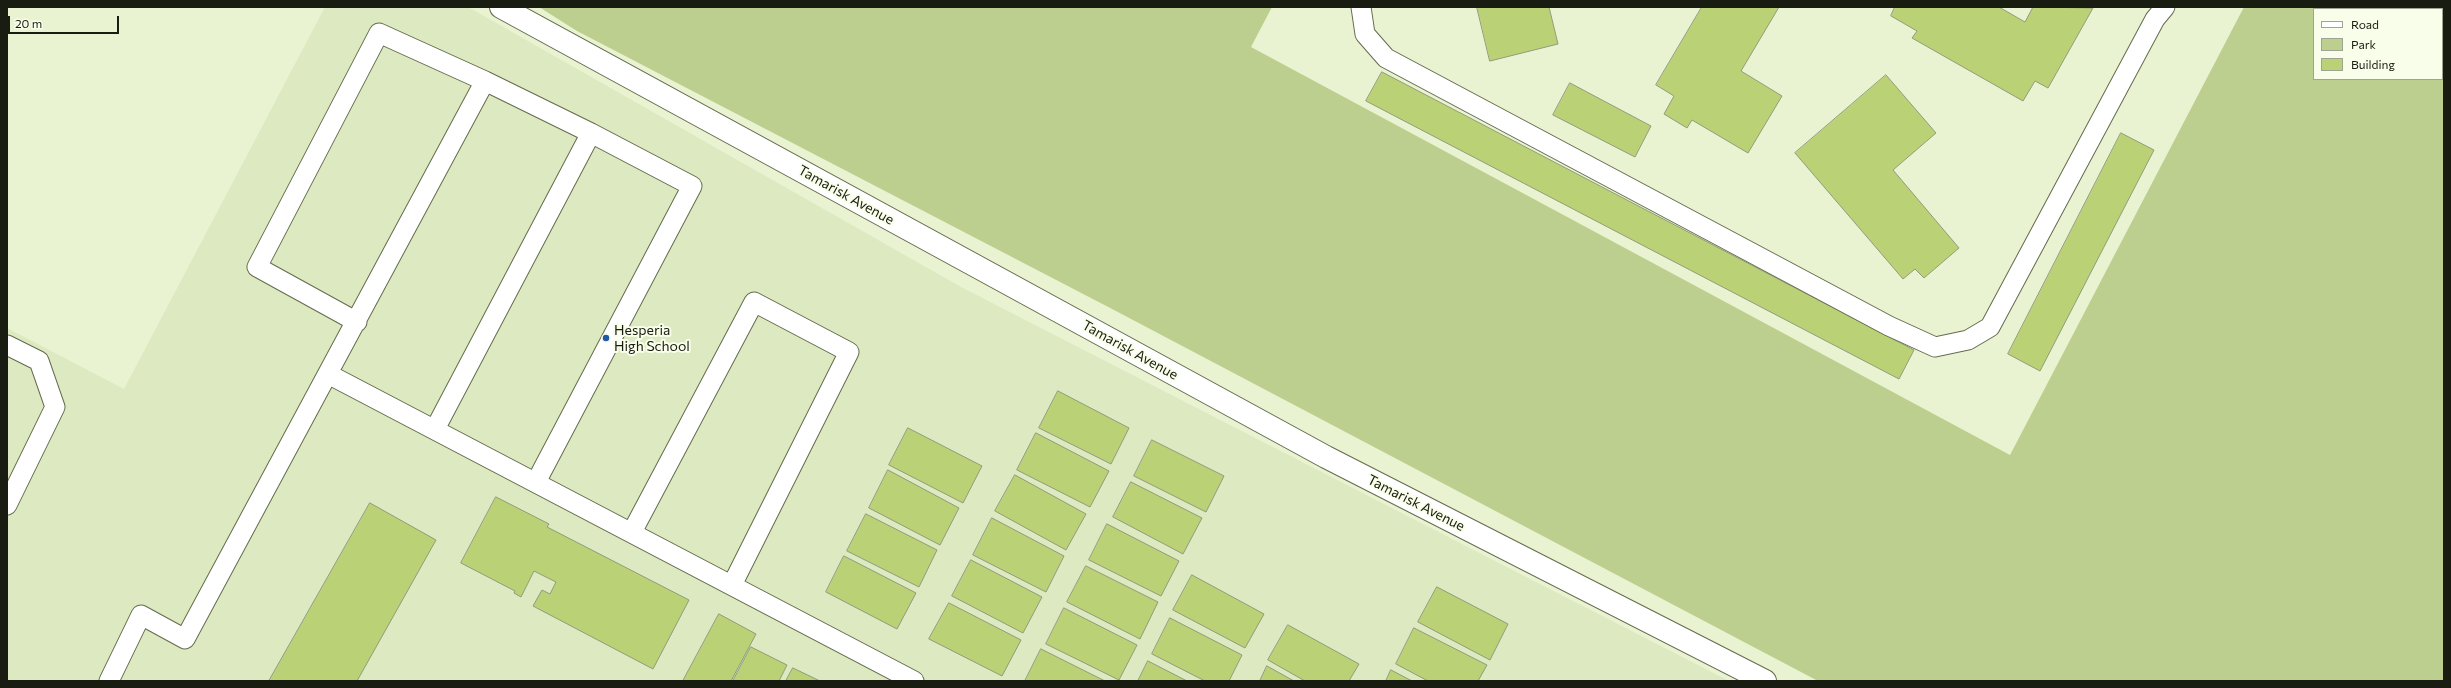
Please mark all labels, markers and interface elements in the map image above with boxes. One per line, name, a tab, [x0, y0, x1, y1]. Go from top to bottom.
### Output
scale bar	[10, 8, 121, 34]
legend	[2313, 8, 2443, 80]
text: 20 m	[15, 16, 42, 30]
text: Road	[2351, 17, 2379, 31]
text: Park	[2351, 37, 2376, 51]
text: Building	[2351, 57, 2395, 71]
street label: Tamarisk Avenue	[795, 162, 897, 228]
street label: Tamarisk Avenue	[1079, 317, 1181, 383]
place label: Hesperia High School	[614, 322, 690, 354]
marker: Hesperia High School	[601, 333, 611, 343]
street label: Tamarisk Avenue	[1364, 471, 1468, 535]

